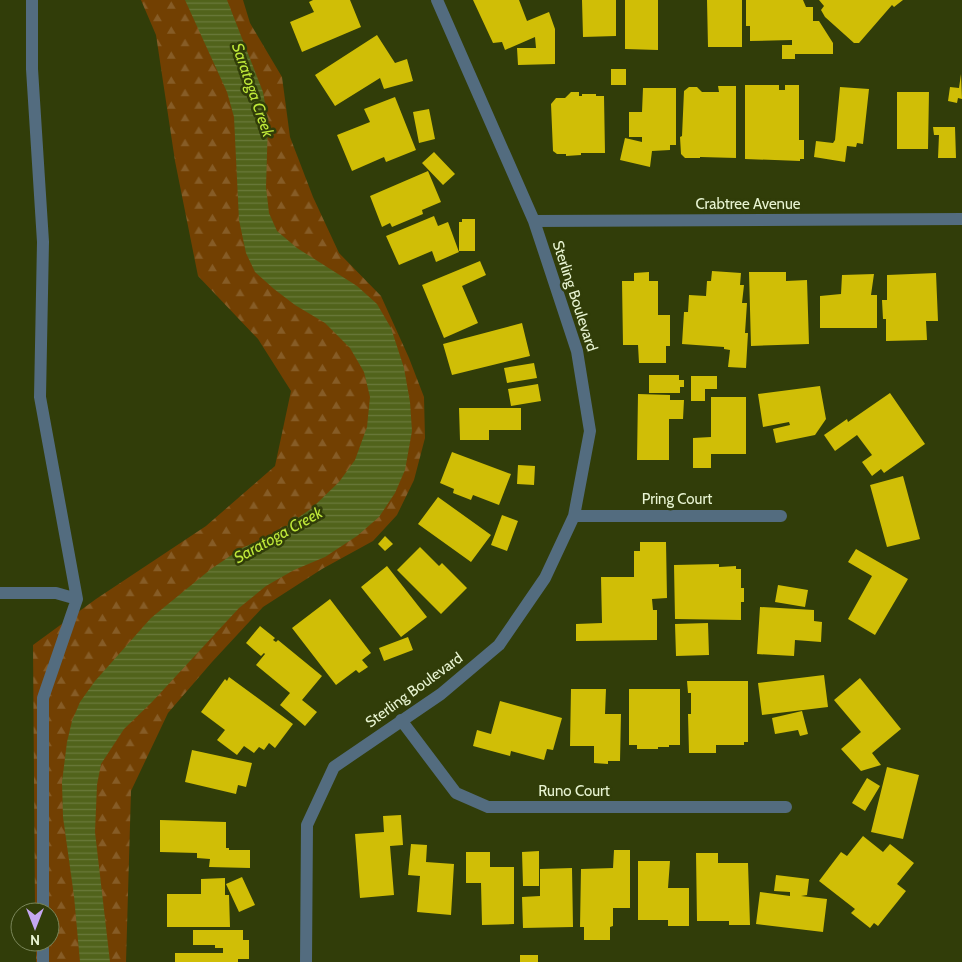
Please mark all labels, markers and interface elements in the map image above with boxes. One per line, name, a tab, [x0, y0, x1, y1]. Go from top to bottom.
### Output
water label: Saratoga Creek	[228, 40, 278, 141]
street label: Crabtree Avenue	[695, 195, 801, 213]
street label: Sterling Boulevard	[549, 238, 601, 354]
street label: Pring Court	[642, 490, 712, 508]
water label: Saratoga Creek	[230, 502, 327, 567]
street label: Sterling Boulevard	[362, 649, 466, 731]
street label: Runo Court	[538, 782, 610, 800]
north arrow	[10, 902, 60, 952]
text: N	[30, 931, 40, 949]

